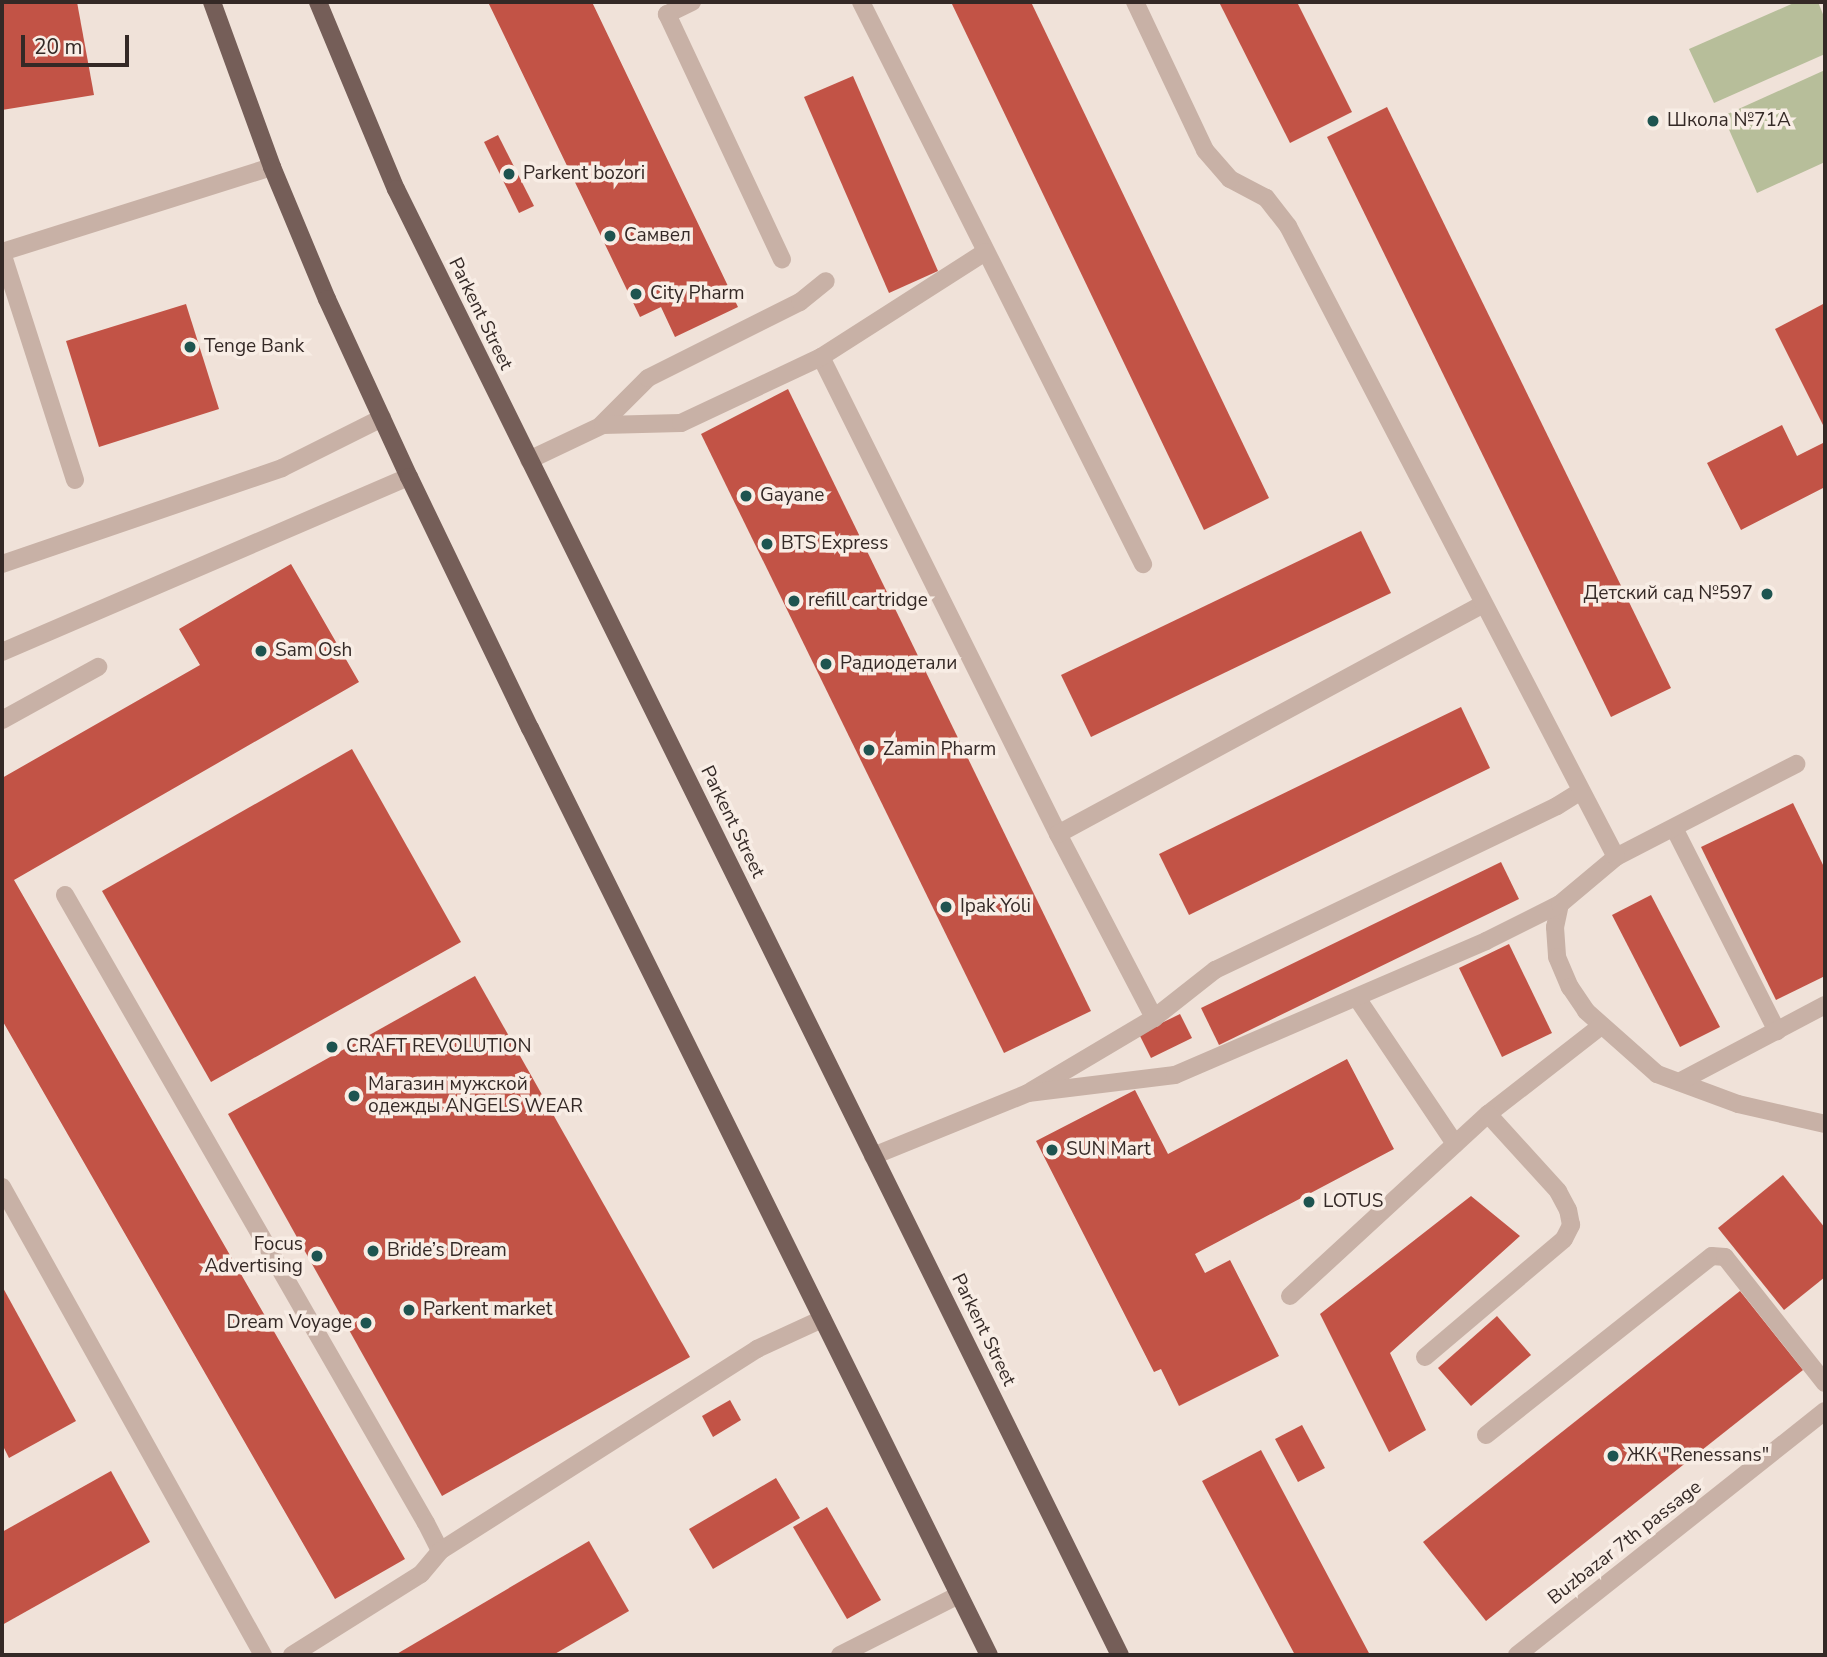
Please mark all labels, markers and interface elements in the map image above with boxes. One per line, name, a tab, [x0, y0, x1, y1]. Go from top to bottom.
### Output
scale bar	[24, 21, 133, 65]
text: 20 m	[34, 33, 83, 61]
place label: Школа №71А	[1667, 110, 1791, 132]
marker: Школа №71А	[1645, 113, 1661, 129]
place label: Parkent bozori	[523, 163, 645, 185]
marker: Parkent bozori	[501, 166, 517, 182]
place label: Самвел	[624, 225, 691, 247]
marker: Самвел	[602, 228, 618, 244]
street label: Parkent Street	[443, 254, 517, 374]
place label: City Pharm	[650, 283, 745, 305]
marker: City Pharm	[628, 286, 644, 302]
place label: Tenge Bank	[204, 336, 304, 358]
marker: Tenge Bank	[182, 339, 198, 355]
place label: Gayane	[760, 485, 824, 507]
marker: Gayane	[738, 488, 754, 504]
place label: BTS Express	[781, 533, 888, 555]
marker: BTS Express	[759, 536, 775, 552]
place label: Детский сад №597	[1583, 583, 1753, 605]
marker: Детский сад №597	[1759, 586, 1775, 602]
place label: refill cartridge	[808, 590, 928, 612]
marker: refill cartridge	[786, 593, 802, 609]
place label: Sam Osh	[275, 640, 352, 662]
marker: Sam Osh	[253, 643, 269, 659]
place label: Радиодетали	[840, 653, 957, 675]
marker: Радиодетали	[818, 656, 834, 672]
place label: Zamin Pharm	[883, 739, 996, 761]
marker: Zamin Pharm	[861, 742, 877, 758]
street label: Parkent Street	[695, 762, 769, 882]
place label: Ipak Yoli	[960, 896, 1031, 918]
marker: Ipak Yoli	[938, 899, 954, 915]
place label: CRAFT REVOLUTION	[346, 1036, 531, 1058]
marker: CRAFT REVOLUTION	[324, 1039, 340, 1055]
place label: Магазин мужской одежды ANGELS WEAR	[368, 1074, 583, 1118]
marker: Магазин мужской одежды ANGELS WEAR	[346, 1088, 362, 1104]
place label: SUN Mart	[1066, 1139, 1151, 1161]
marker: SUN Mart	[1044, 1142, 1060, 1158]
place label: LOTUS	[1323, 1191, 1383, 1213]
marker: LOTUS	[1301, 1194, 1317, 1210]
place label: Focus Advertising	[205, 1234, 303, 1278]
place label: Bride’s Dream	[387, 1240, 507, 1262]
marker: Bride’s Dream	[365, 1243, 381, 1259]
marker: Focus Advertising	[309, 1248, 325, 1264]
street label: Parkent Street	[946, 1270, 1020, 1390]
place label: Parkent market	[423, 1299, 552, 1321]
marker: Parkent market	[401, 1302, 417, 1318]
place label: Dream Voyage	[227, 1312, 352, 1334]
marker: Dream Voyage	[358, 1315, 374, 1331]
place label: ЖК "Renessans"	[1627, 1445, 1769, 1467]
marker: ЖК "Renessans"	[1605, 1448, 1621, 1464]
street label: Buzbazar 7th passage	[1544, 1476, 1706, 1610]

